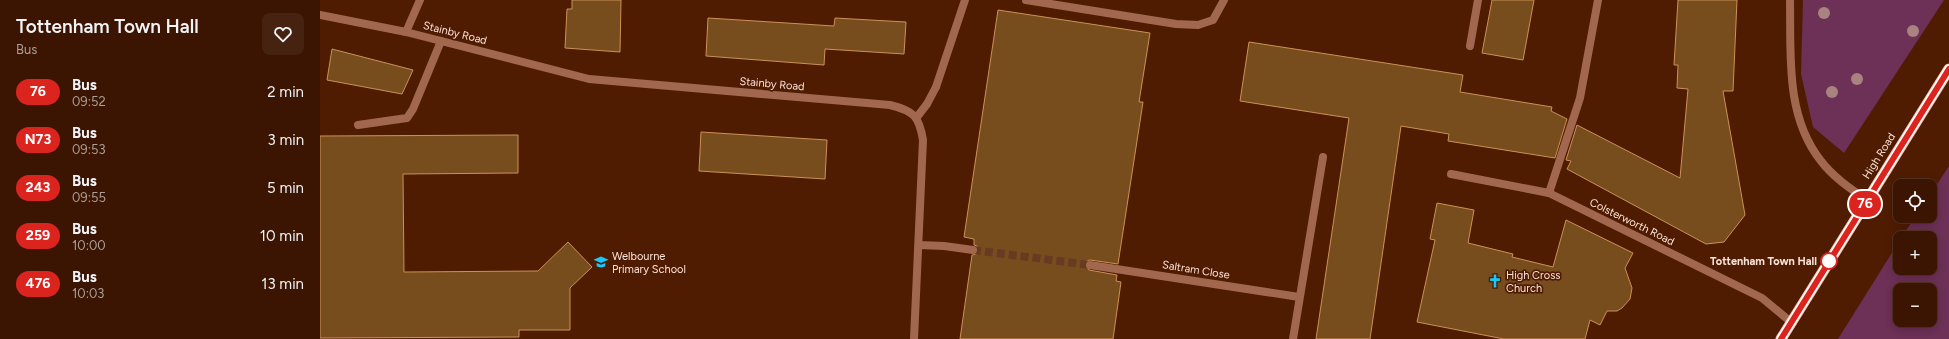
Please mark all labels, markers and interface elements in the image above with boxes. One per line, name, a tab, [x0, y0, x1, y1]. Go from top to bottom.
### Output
button: heart	[262, 13, 304, 55]
text: Tottenham Town Hall	[16, 15, 199, 38]
street label: Stainby Road	[422, 19, 488, 47]
text: Bus	[16, 42, 37, 57]
street label: Stainby Road	[739, 75, 805, 93]
text: Bus	[72, 76, 97, 94]
text: 76	[30, 83, 46, 100]
text: 2 min	[267, 83, 304, 101]
text: 09:52	[72, 94, 106, 109]
text: Bus	[72, 124, 97, 142]
text: N73	[25, 131, 51, 148]
text: 3 min	[268, 131, 304, 149]
street label: High Road	[1860, 131, 1898, 181]
text: 09:53	[72, 142, 106, 157]
text: Bus	[72, 172, 97, 190]
text: 243	[26, 179, 50, 196]
text: 5 min	[267, 179, 304, 197]
map controls	[1893, 179, 1937, 327]
button: locate	[1893, 179, 1937, 223]
text: 09:55	[72, 190, 106, 205]
line badge: 76	[1847, 191, 1883, 217]
text: 76	[1857, 195, 1873, 212]
street label: Colsterworth Road	[1588, 196, 1676, 248]
text: Bus	[72, 220, 97, 238]
text: 259	[26, 227, 50, 244]
text: 10 min	[260, 227, 304, 245]
button: +	[1893, 231, 1937, 275]
text: 10:00	[72, 238, 106, 253]
place label: Welbourne Primary School	[612, 250, 686, 276]
marker: Tottenham Town Hall	[1820, 252, 1838, 270]
school or university icon: Welbourne Primary School	[593, 254, 609, 270]
place label: Tottenham Town Hall	[1710, 255, 1817, 268]
street label: Saltram Close	[1161, 258, 1231, 282]
text: Bus	[72, 268, 97, 286]
place label: High Cross Church	[1506, 269, 1560, 295]
church icon: High Cross Church	[1487, 273, 1503, 289]
text: 476	[26, 275, 50, 292]
text: 13 min	[261, 275, 304, 293]
button: −	[1893, 283, 1937, 327]
text: 10:03	[72, 286, 104, 301]

